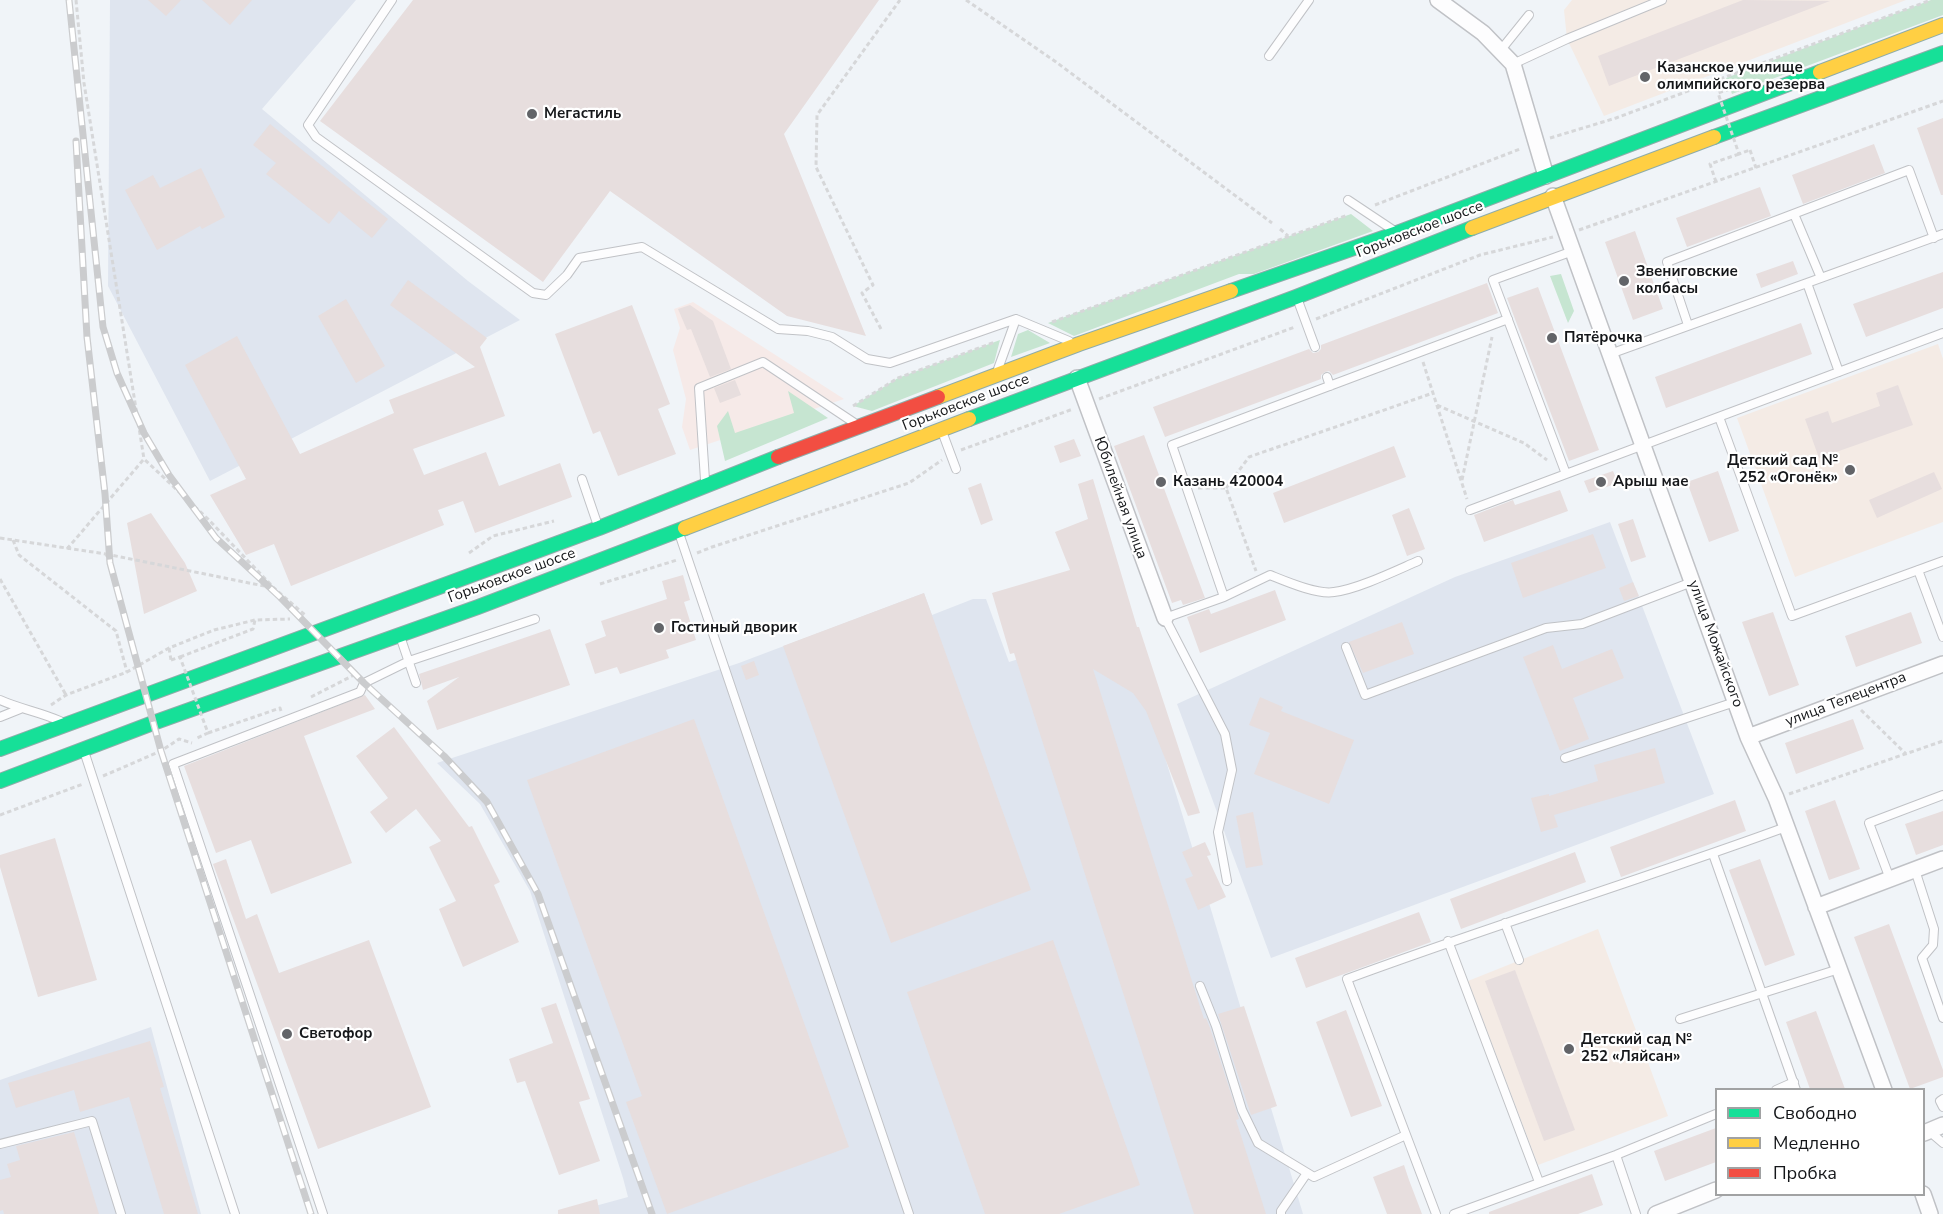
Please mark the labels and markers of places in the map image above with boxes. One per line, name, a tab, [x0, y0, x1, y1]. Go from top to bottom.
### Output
place label: Казанское училище олимпийского резерва	[1657, 59, 1825, 94]
marker: Казанское училище олимпийского резерва	[1638, 70, 1652, 84]
place label: Мегастиль	[544, 105, 621, 123]
marker: Мегастиль	[525, 107, 539, 121]
place label: Звениговские колбасы	[1636, 263, 1738, 298]
marker: Звениговские колбасы	[1617, 274, 1631, 288]
place label: Пятёрочка	[1564, 329, 1643, 347]
marker: Пятёрочка	[1545, 331, 1559, 345]
place label: Детский сад № 252 «Огонёк»	[1727, 452, 1838, 487]
marker: Детский сад № 252 «Огонёк»	[1843, 463, 1857, 477]
place label: Казань 420004	[1173, 473, 1283, 491]
place label: Арыш мае	[1613, 473, 1689, 491]
marker: Казань 420004	[1154, 475, 1168, 489]
marker: Арыш мае	[1594, 475, 1608, 489]
place label: Гостиный дворик	[671, 619, 797, 637]
marker: Гостиный дворик	[652, 621, 666, 635]
place label: Светофор	[299, 1025, 373, 1043]
marker: Светофор	[280, 1027, 294, 1041]
place label: Детский сад № 252 «Ляйсан»	[1581, 1031, 1692, 1066]
marker: Детский сад № 252 «Ляйсан»	[1562, 1042, 1576, 1056]

